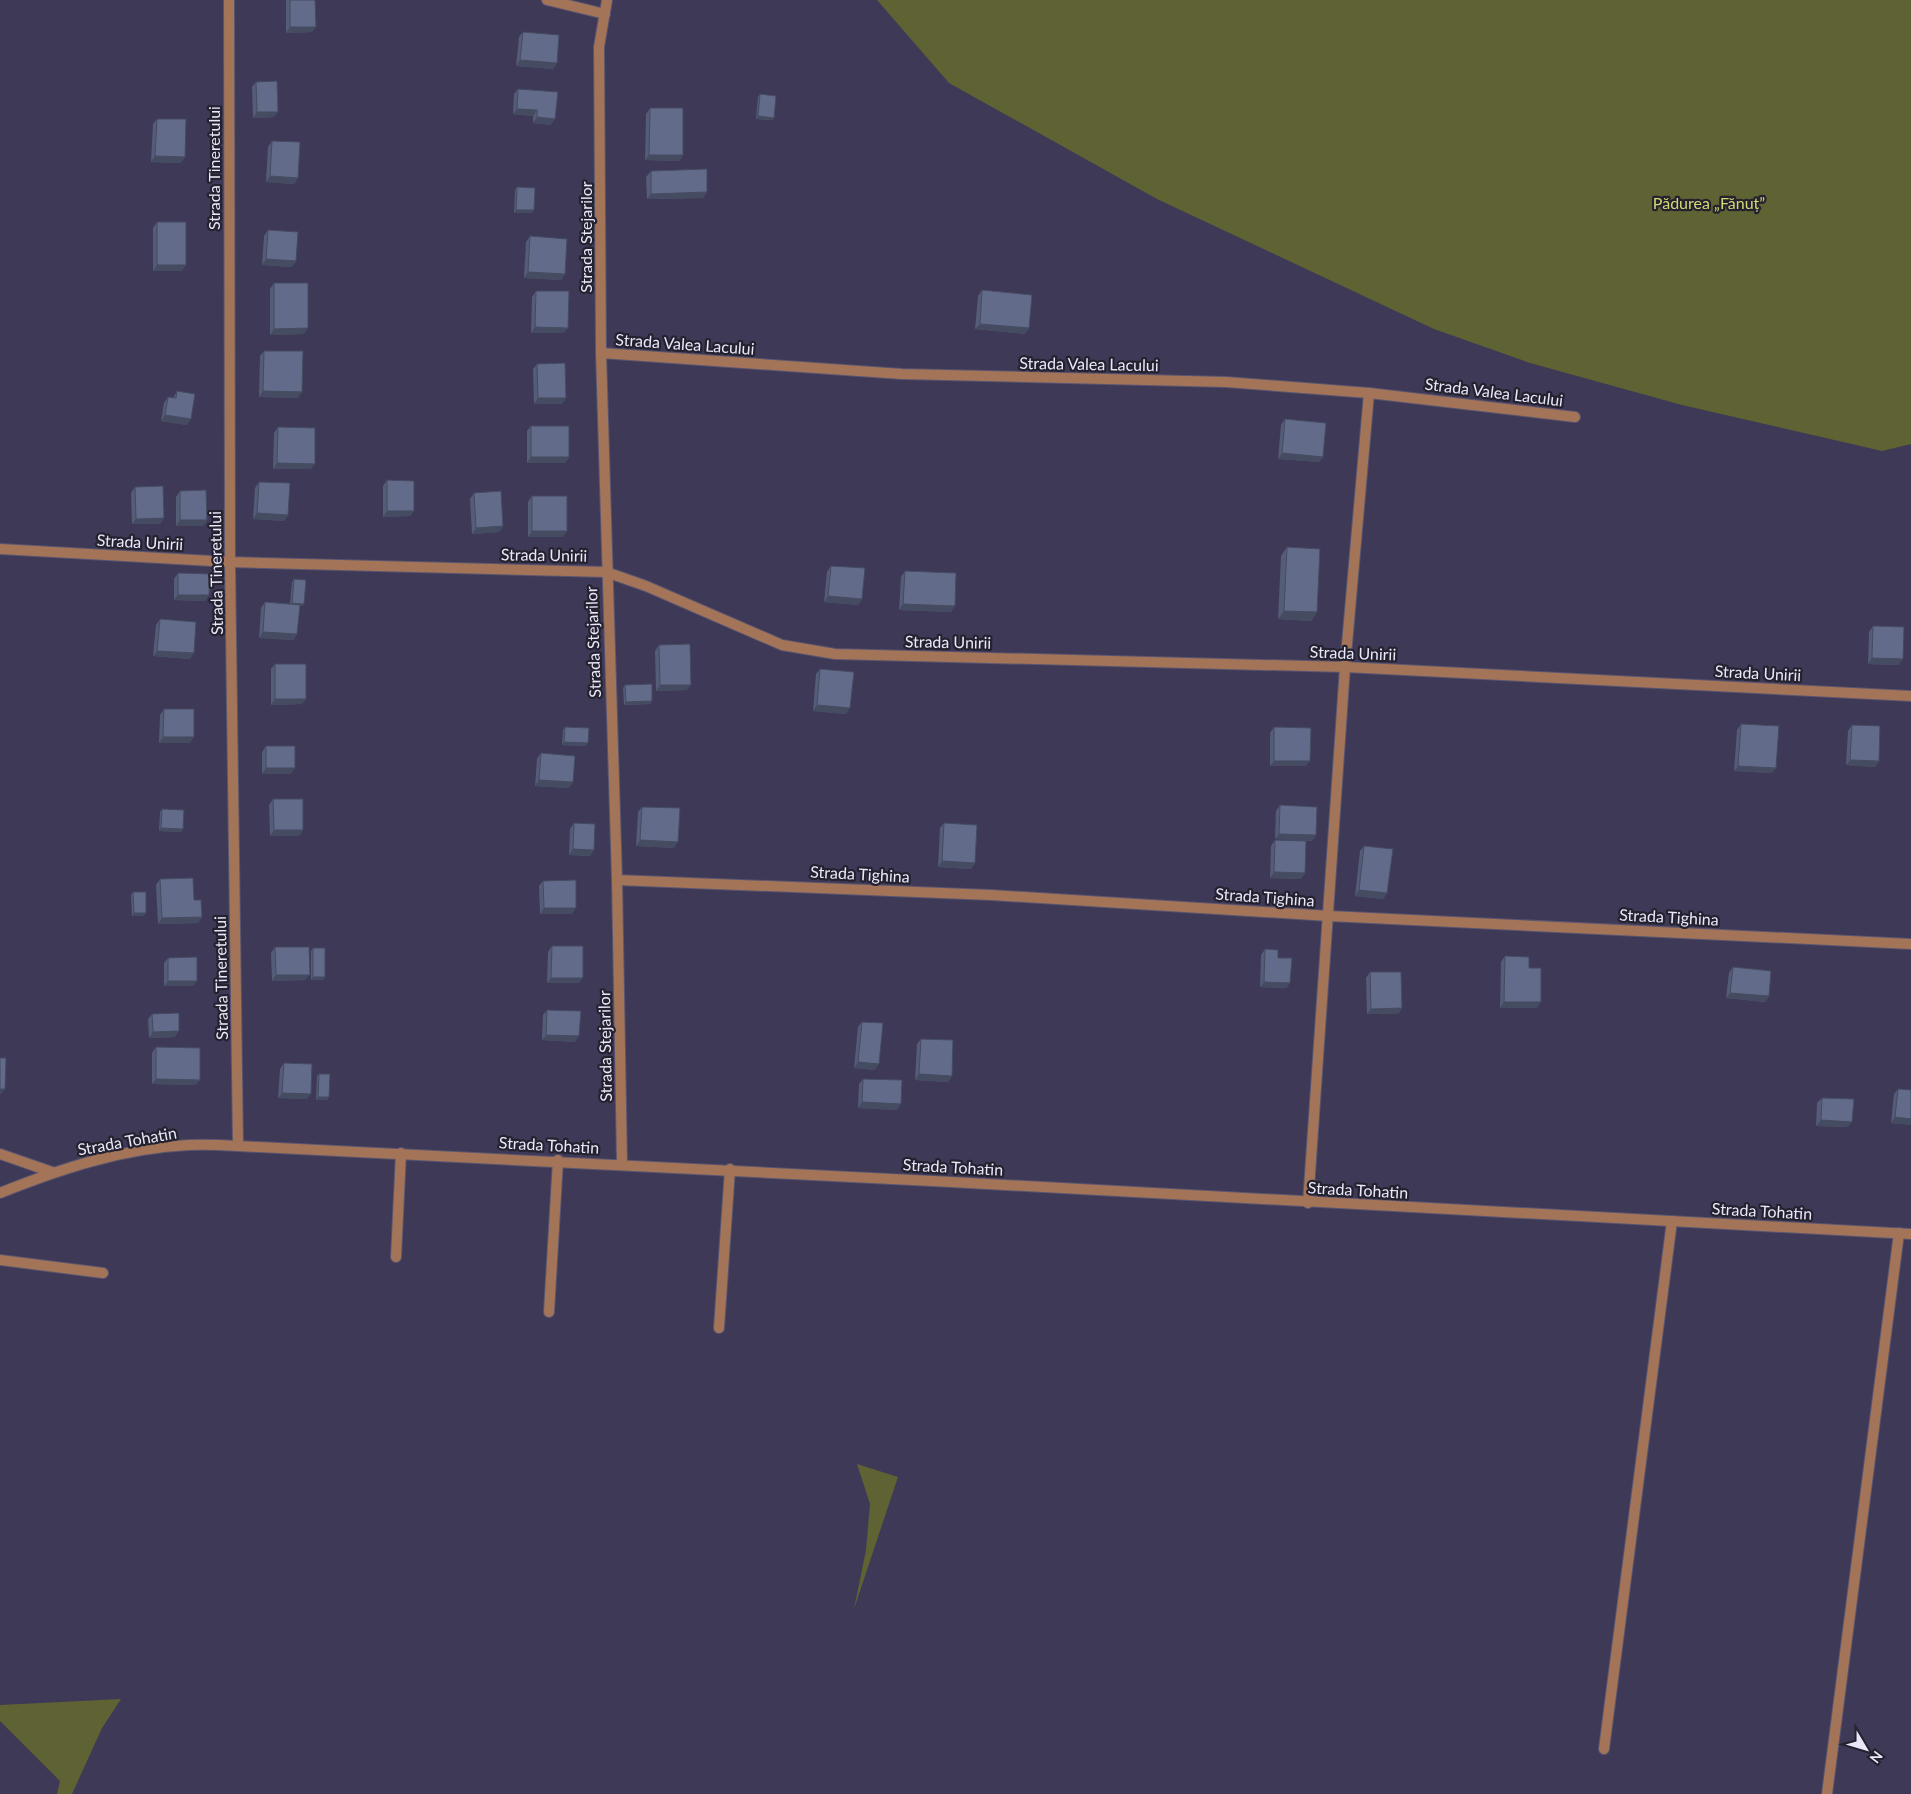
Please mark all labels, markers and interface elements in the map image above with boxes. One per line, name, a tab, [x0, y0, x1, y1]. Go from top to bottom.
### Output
street label: Strada Tineretului	[204, 106, 223, 230]
street label: Strada Stejarilor	[576, 181, 595, 293]
park label: Pădurea „Fănuț”	[1653, 193, 1765, 212]
street label: Strada Valea Lacului	[615, 329, 755, 358]
street label: Strada Valea Lacului	[1019, 353, 1159, 374]
street label: Strada Valea Lacului	[1424, 374, 1564, 409]
street label: Strada Tineretului	[205, 511, 226, 635]
street label: Strada Unirii	[96, 530, 184, 553]
street label: Strada Unirii	[501, 544, 587, 565]
street label: Strada Stejarilor	[581, 586, 604, 698]
street label: Strada Unirii	[905, 631, 991, 652]
street label: Strada Unirii	[1309, 641, 1397, 664]
street label: Strada Unirii	[1714, 661, 1802, 684]
street label: Strada Tighina	[810, 861, 910, 886]
street label: Strada Tighina	[1215, 884, 1315, 909]
street label: Strada Tighina	[1619, 904, 1719, 929]
street label: Strada Tineretului	[210, 916, 231, 1040]
street label: Strada Stejarilor	[594, 990, 615, 1102]
street label: Strada Tohatin	[76, 1122, 178, 1159]
street label: Strada Tohatin	[498, 1132, 600, 1157]
street label: Strada Tohatin	[902, 1154, 1004, 1179]
street label: Strada Tohatin	[1307, 1177, 1409, 1202]
street label: Strada Tohatin	[1711, 1198, 1813, 1223]
north arrow	[1841, 1724, 1891, 1774]
text: N	[1867, 1748, 1887, 1767]

